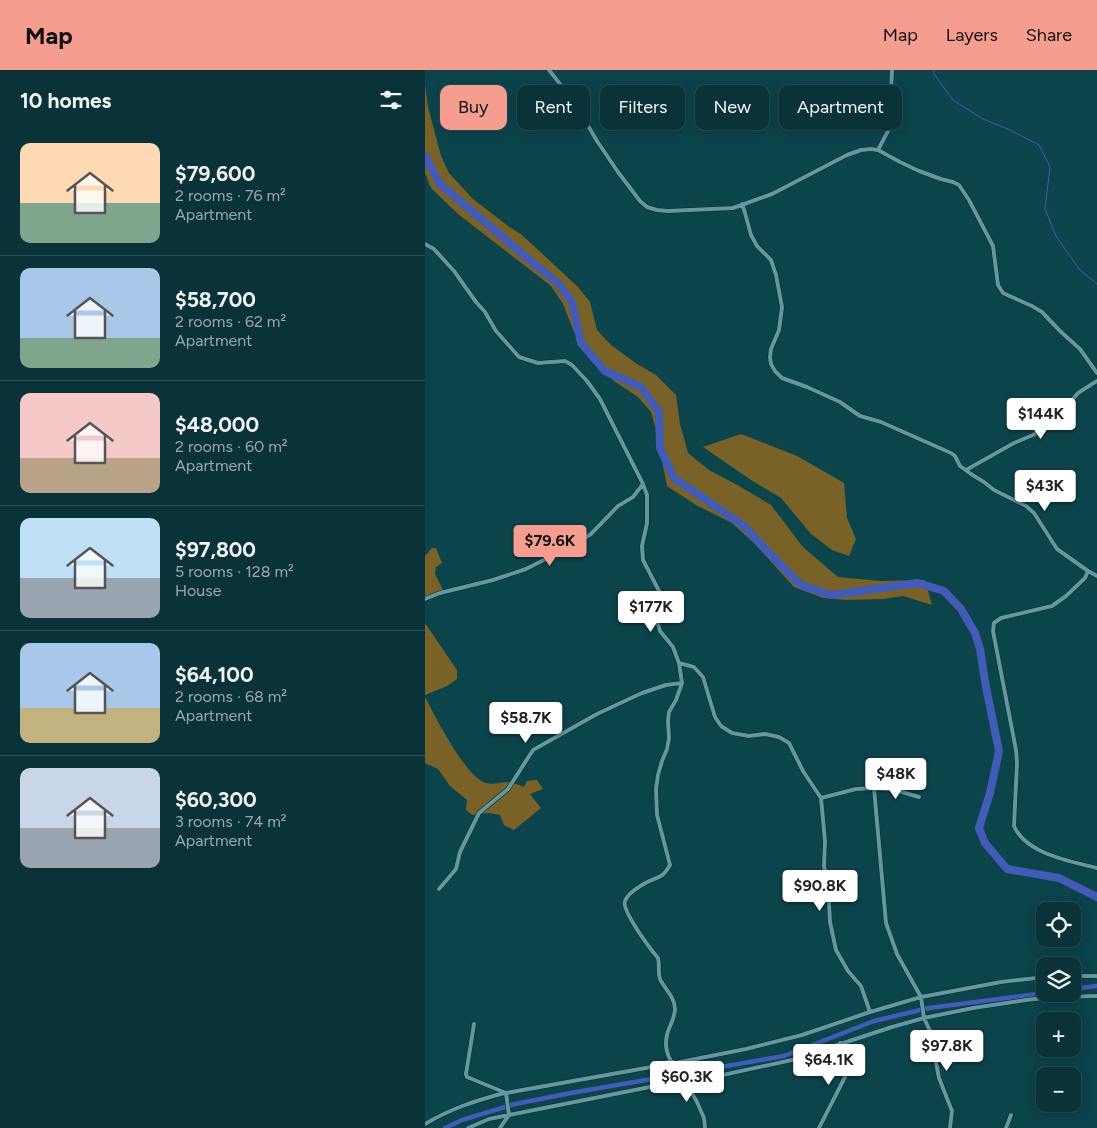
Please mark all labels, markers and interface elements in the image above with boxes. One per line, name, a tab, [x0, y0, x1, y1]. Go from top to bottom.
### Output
text: Map	[25, 21, 73, 50]
text: Map	[883, 24, 918, 46]
text: Layers	[946, 24, 998, 46]
text: Share	[1026, 24, 1072, 46]
chip: Buy	[440, 85, 507, 130]
chip: Rent	[517, 85, 590, 130]
chip: Filters	[600, 85, 685, 130]
chip: New	[695, 85, 769, 130]
chip: Apartment	[779, 85, 902, 130]
icon: filters	[377, 86, 405, 114]
text: 10 homes	[20, 88, 111, 113]
text: $79,600	[175, 161, 255, 186]
icon: home	[60, 163, 120, 223]
text: 2 rooms · 76 m²	[175, 186, 286, 205]
text: Apartment	[175, 205, 252, 224]
text: $58,700	[175, 287, 256, 312]
icon: home	[60, 288, 120, 348]
text: 2 rooms · 62 m²	[175, 312, 286, 331]
text: Apartment	[175, 331, 252, 350]
pin: $144K	[1006, 398, 1076, 440]
text: $144K	[1018, 404, 1064, 423]
text: $48,000	[175, 412, 259, 437]
icon: home	[60, 413, 120, 473]
text: 2 rooms · 60 m²	[175, 437, 288, 456]
text: Apartment	[175, 456, 252, 475]
pin: $43K	[1015, 470, 1075, 512]
text: $43K	[1026, 476, 1064, 495]
pin: $79.6K	[509, 524, 591, 567]
text: $79.6K	[525, 531, 575, 550]
text: $97,800	[175, 537, 256, 562]
icon: home	[60, 538, 120, 598]
text: 5 rooms · 128 m²	[175, 562, 294, 581]
text: House	[175, 581, 221, 600]
pin: $177K	[616, 590, 686, 633]
text: $177K	[629, 597, 673, 616]
text: $64,100	[175, 662, 254, 687]
icon: home	[60, 663, 120, 723]
text: 2 rooms · 68 m²	[175, 687, 287, 706]
pin: $58.7K	[485, 702, 567, 744]
text: Apartment	[175, 706, 252, 725]
text: $58.7K	[500, 708, 552, 727]
pin: $48K	[866, 758, 926, 800]
text: $48K	[876, 764, 916, 783]
text: $60,300	[175, 787, 257, 812]
icon: home	[60, 788, 120, 848]
text: 3 rooms · 74 m²	[175, 812, 287, 831]
text: Apartment	[175, 831, 252, 850]
pin: $90.8K	[779, 870, 861, 912]
text: $90.8K	[794, 876, 846, 895]
map controls	[1036, 902, 1081, 1112]
button: locate	[1036, 902, 1081, 947]
button: layers	[1036, 957, 1081, 1002]
button: +	[1036, 1012, 1081, 1057]
pin: $97.8K	[906, 1030, 988, 1072]
text: $97.8K	[921, 1036, 973, 1055]
pin: $64.1K	[788, 1044, 870, 1086]
text: $64.1K	[804, 1050, 854, 1069]
pin: $60.3K	[646, 1060, 728, 1103]
text: $60.3K	[661, 1067, 713, 1086]
button: −	[1036, 1067, 1081, 1112]

